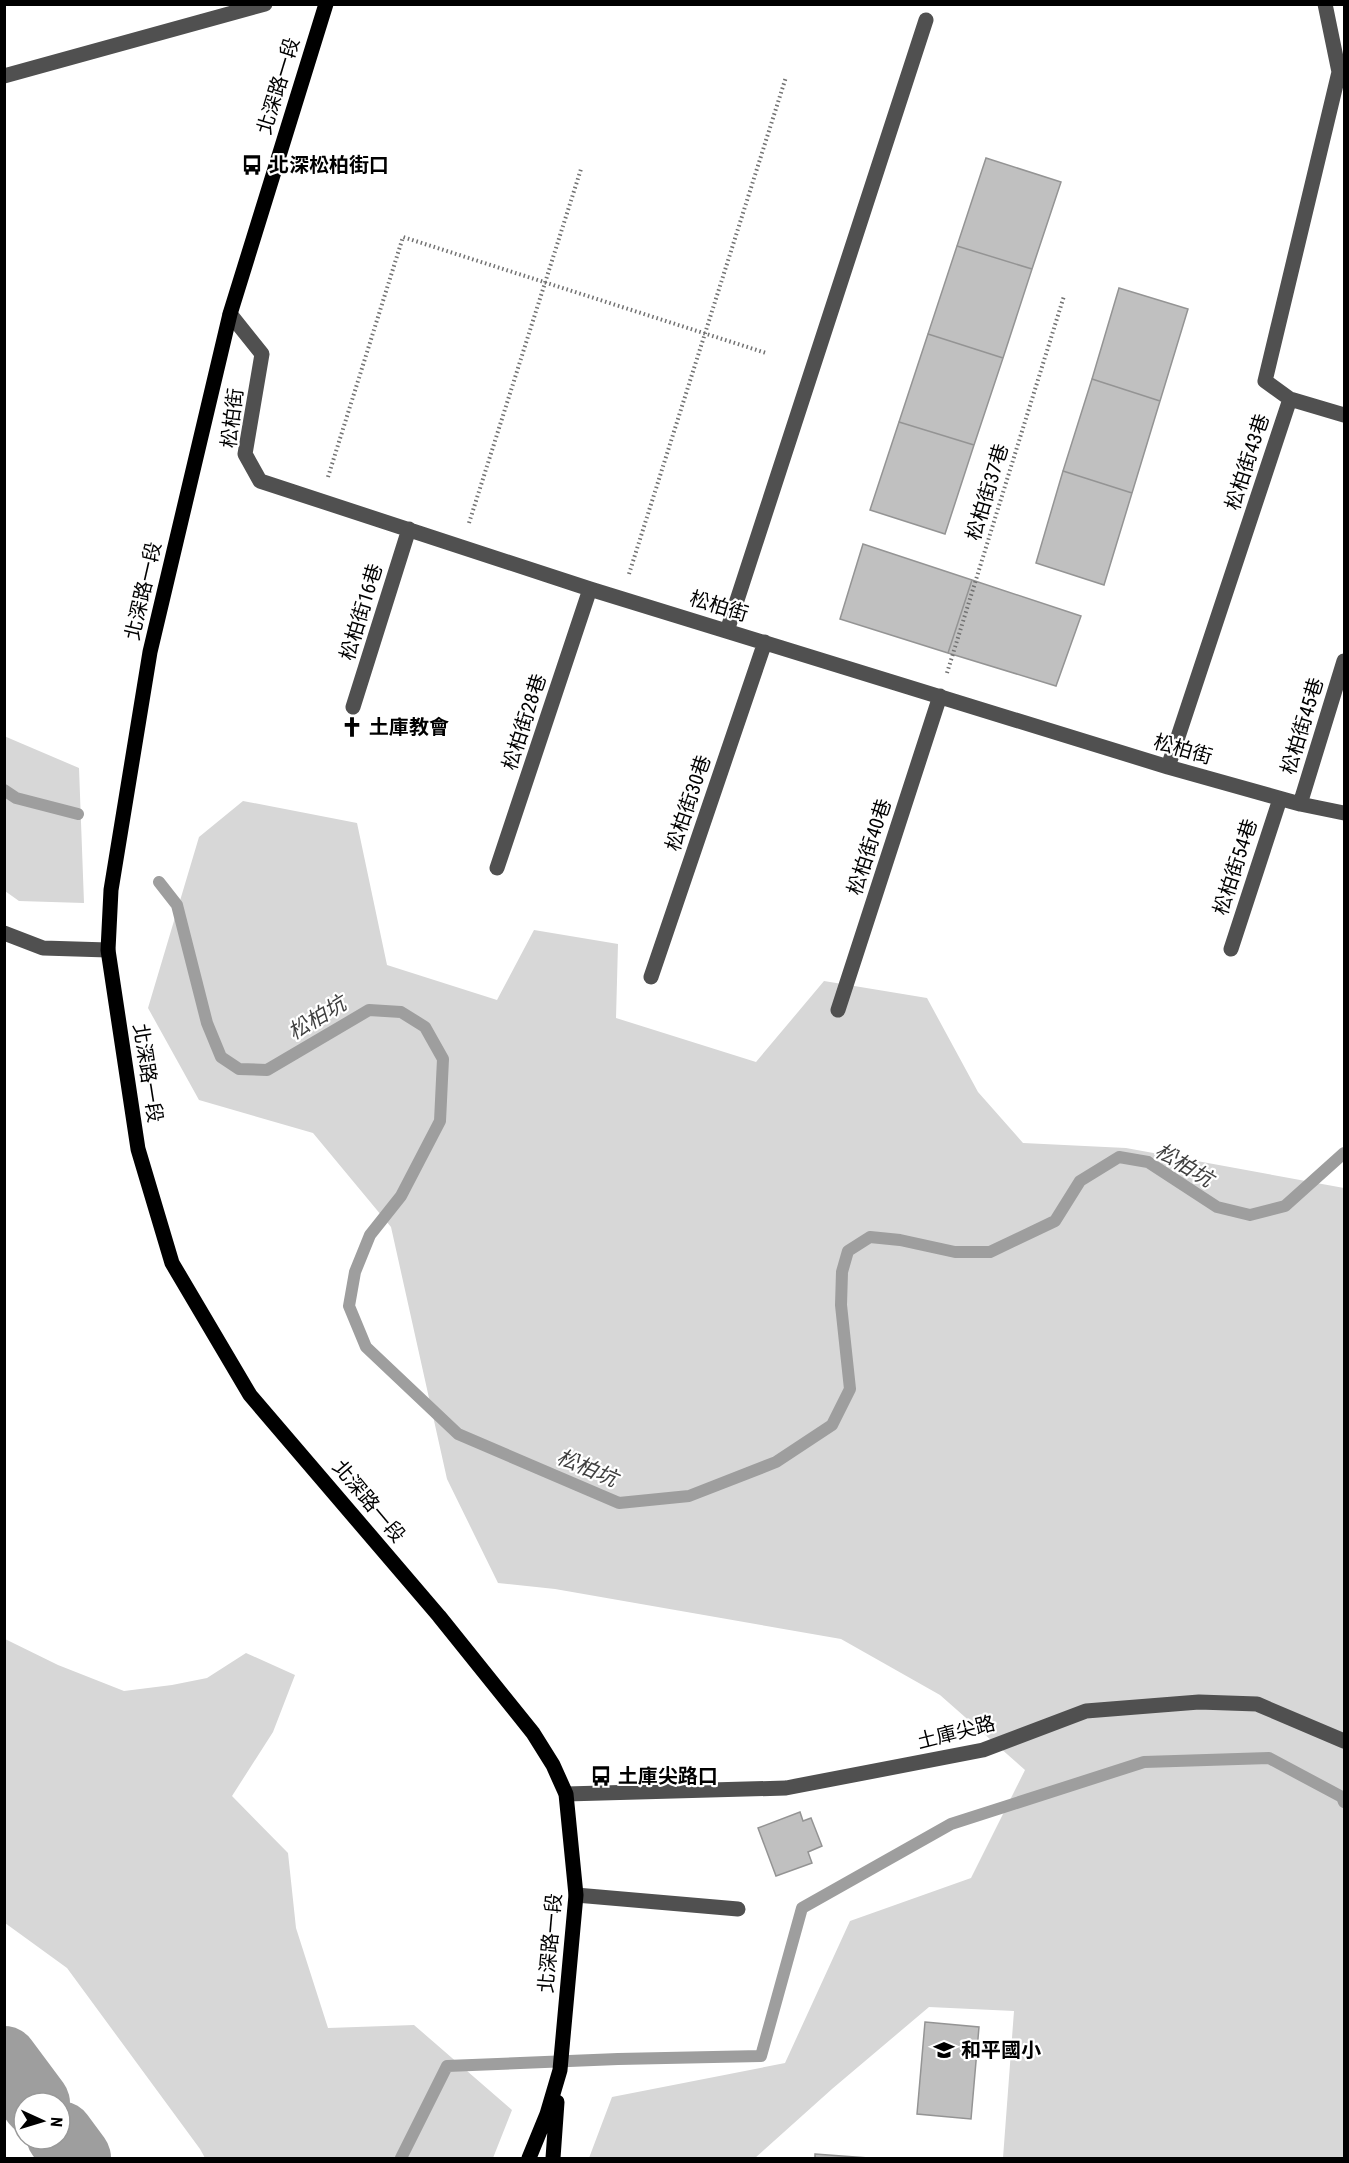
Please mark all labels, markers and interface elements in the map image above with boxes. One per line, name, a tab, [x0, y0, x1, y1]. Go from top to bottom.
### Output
street label: 北深路一段	[252, 35, 304, 137]
bus stop icon: 北深松柏街口	[240, 153, 264, 177]
place label: 北深松柏街口	[269, 153, 389, 177]
street label: 松柏街	[216, 387, 248, 449]
street label: 松柏街43巷	[1220, 411, 1274, 513]
street label: 松柏街37巷	[961, 441, 1013, 543]
street label: 北深路一段	[120, 540, 166, 642]
street label: 松柏街16巷	[335, 561, 387, 663]
street label: 松柏街	[687, 586, 751, 626]
street label: 松柏街28巷	[497, 671, 551, 773]
street label: 松柏街45巷	[1276, 675, 1328, 777]
church icon: 土庫教會	[340, 715, 364, 739]
place label: 土庫教會	[369, 715, 449, 739]
street label: 松柏街	[1151, 729, 1215, 769]
street label: 松柏街30巷	[660, 752, 716, 854]
street label: 松柏街40巷	[842, 796, 896, 898]
street label: 松柏街54巷	[1208, 816, 1262, 918]
water label: 松柏坑	[284, 990, 353, 1045]
street label: 北深路一段	[128, 1022, 168, 1124]
water label: 松柏坑	[1151, 1138, 1220, 1193]
water label: 松柏坑	[553, 1445, 623, 1493]
street label: 北深路一段	[328, 1455, 410, 1547]
street label: 土庫尖路	[914, 1711, 998, 1753]
bus stop icon: 土庫尖路口	[589, 1764, 613, 1788]
place label: 土庫尖路口	[618, 1764, 718, 1788]
street label: 北深路一段	[534, 1892, 566, 1994]
school or university icon: 和平國小	[932, 2038, 956, 2062]
place label: 和平國小	[961, 2038, 1041, 2062]
north arrow	[12, 2091, 72, 2151]
text: N	[47, 2116, 66, 2128]

